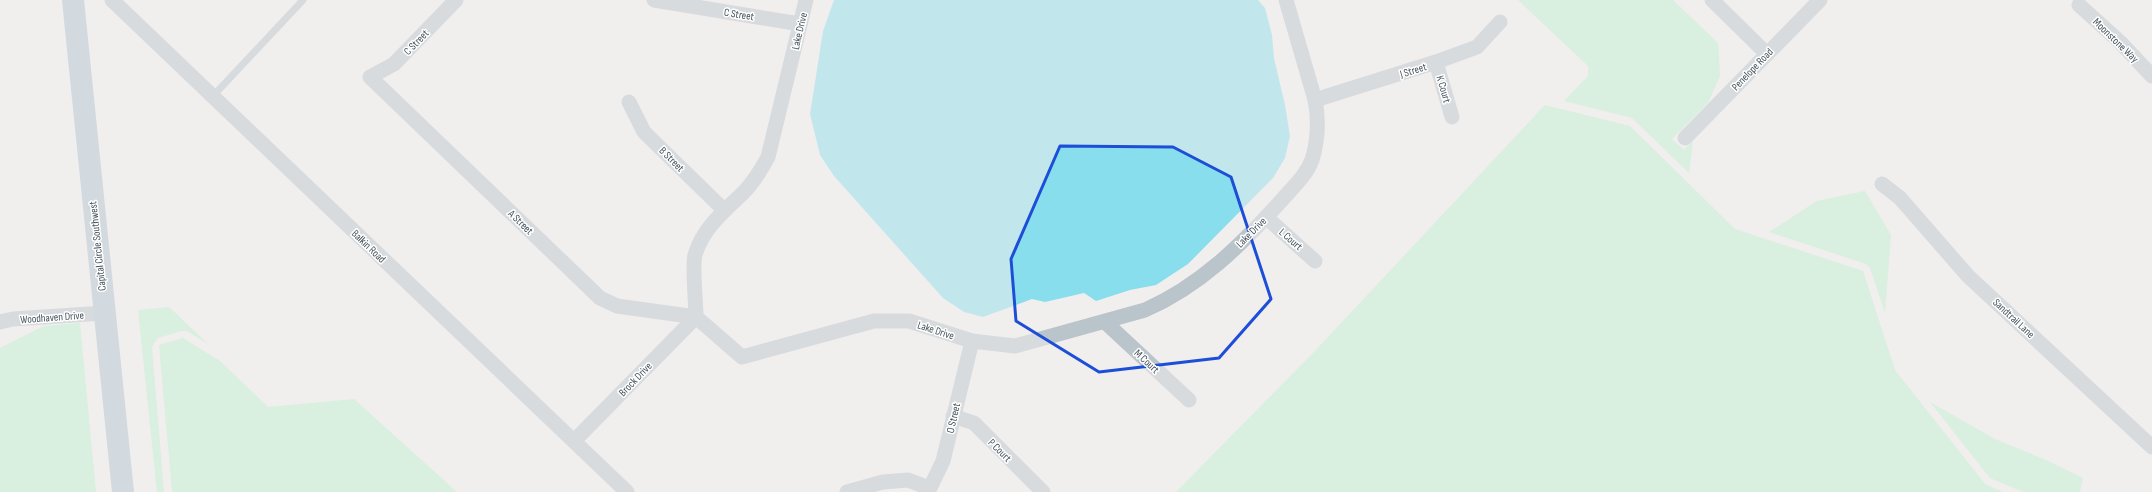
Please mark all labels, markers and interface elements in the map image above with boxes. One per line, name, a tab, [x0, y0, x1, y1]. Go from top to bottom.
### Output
street label: C Street	[723, 6, 756, 23]
street label: Lake Drive	[789, 11, 810, 51]
street label: Moonstone Way	[2090, 15, 2142, 66]
street label: C Street	[401, 26, 432, 58]
street label: Penelope Road	[1729, 45, 1776, 93]
street label: J Street	[1397, 60, 1429, 81]
street label: K Court	[1433, 74, 1454, 105]
street label: B Street	[656, 144, 687, 175]
street label: Capital Circle Southwest	[86, 200, 109, 291]
street label: A Street	[505, 207, 536, 238]
street label: Lake Drive	[1233, 214, 1269, 250]
street label: L Court	[1276, 226, 1306, 254]
street label: Balkin Road	[349, 227, 389, 266]
street label: Sandtrail Lane	[1990, 296, 2037, 341]
street label: Woodhaven Drive	[20, 309, 84, 326]
street label: Lake Drive	[916, 318, 956, 342]
street label: M Court	[1132, 347, 1162, 377]
street label: Brock Drive	[616, 360, 655, 399]
street label: O Street	[944, 401, 963, 434]
street label: P Court	[985, 436, 1014, 465]

